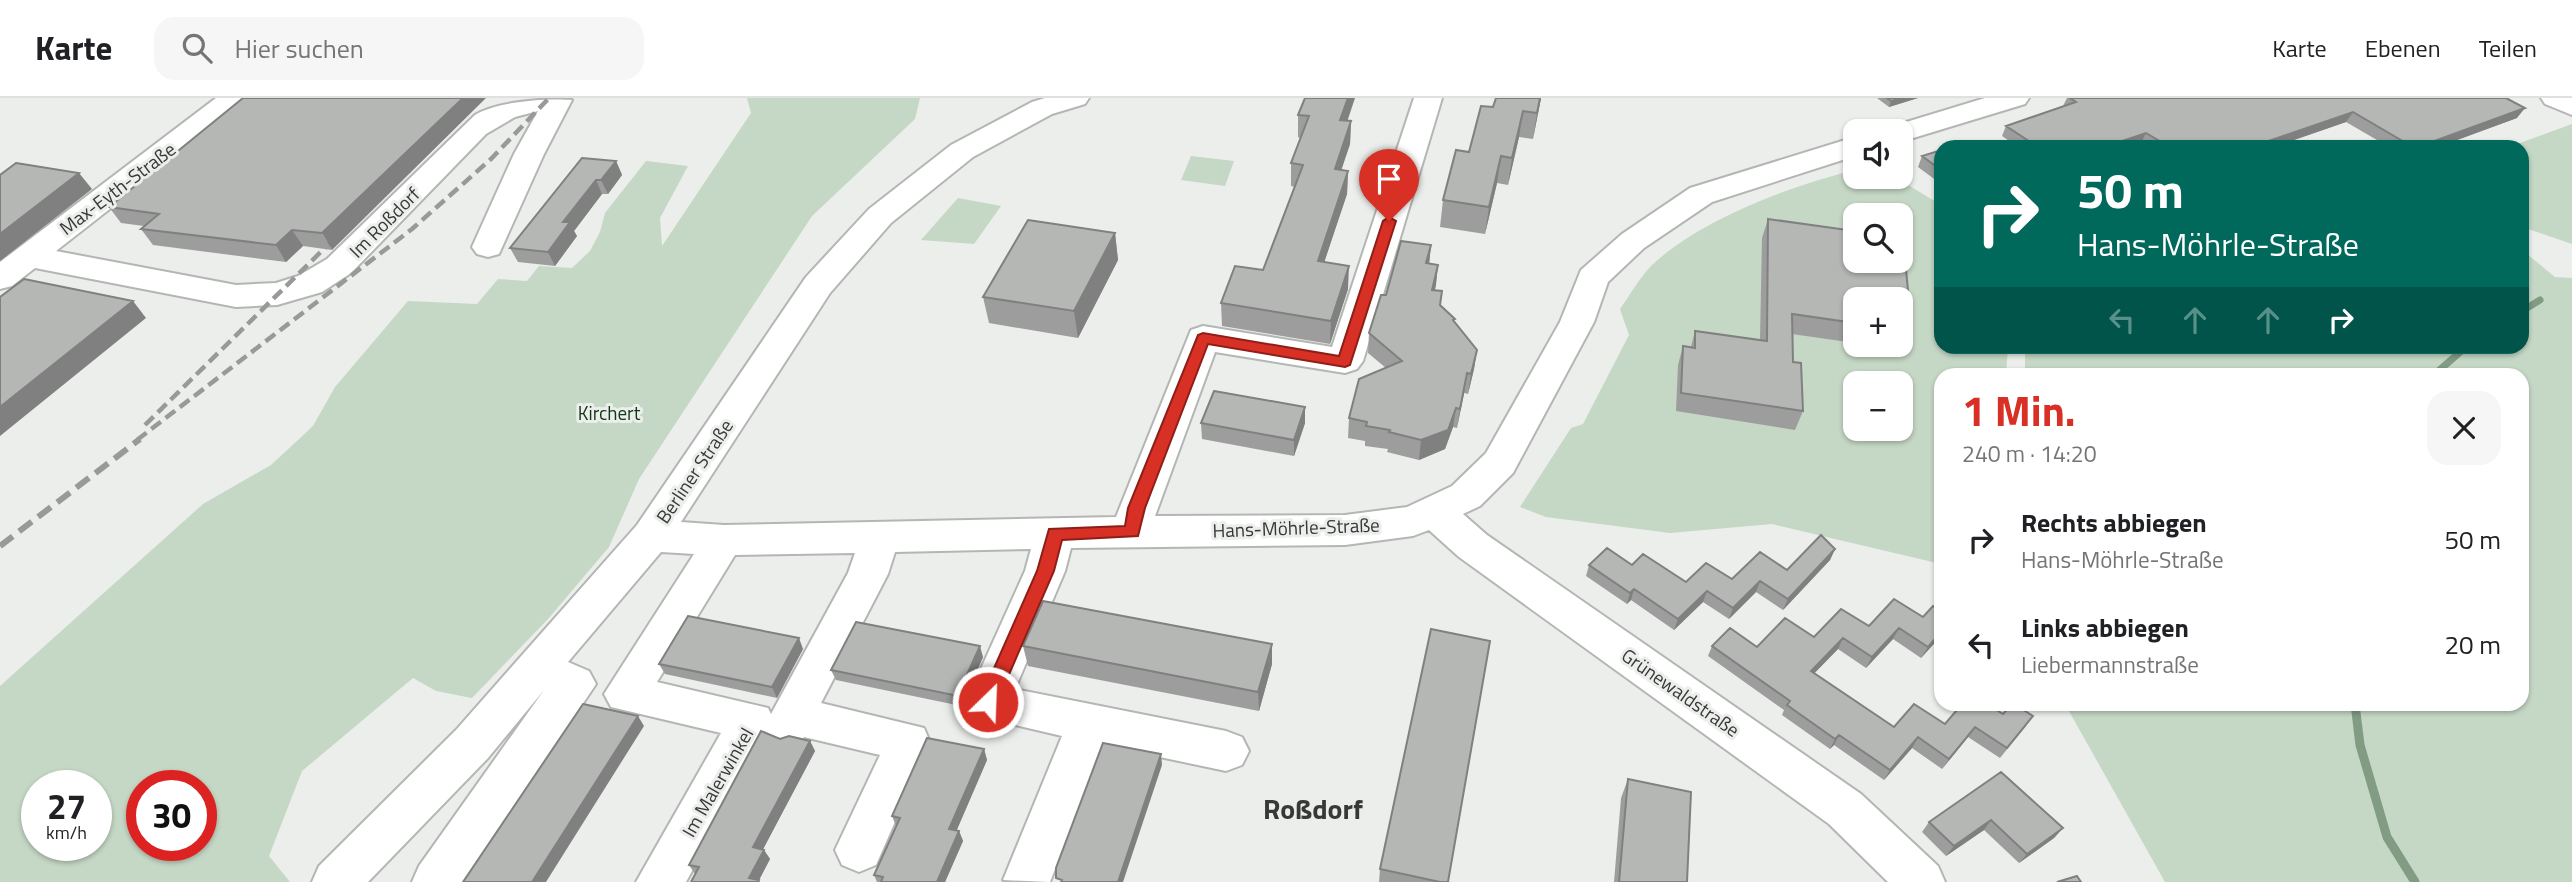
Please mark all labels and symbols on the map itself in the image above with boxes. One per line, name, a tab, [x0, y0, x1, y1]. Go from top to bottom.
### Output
street label: Max-Eyth-Straße	[53, 134, 181, 242]
pin	[1359, 149, 1419, 221]
street label: Im Roßdorf	[342, 179, 427, 264]
park label: Kirchert	[578, 398, 641, 427]
street label: Berliner Straße	[648, 413, 740, 529]
street label: Hans-Möhrle-Straße	[1212, 510, 1380, 544]
street label: Grünewaldstraße	[1616, 640, 1746, 744]
position arrow	[951, 665, 1025, 739]
street label: Im Malerwinkel	[674, 722, 760, 842]
speed limit sign: 30	[126, 770, 217, 861]
district label: Roßdorf	[1263, 787, 1363, 830]

